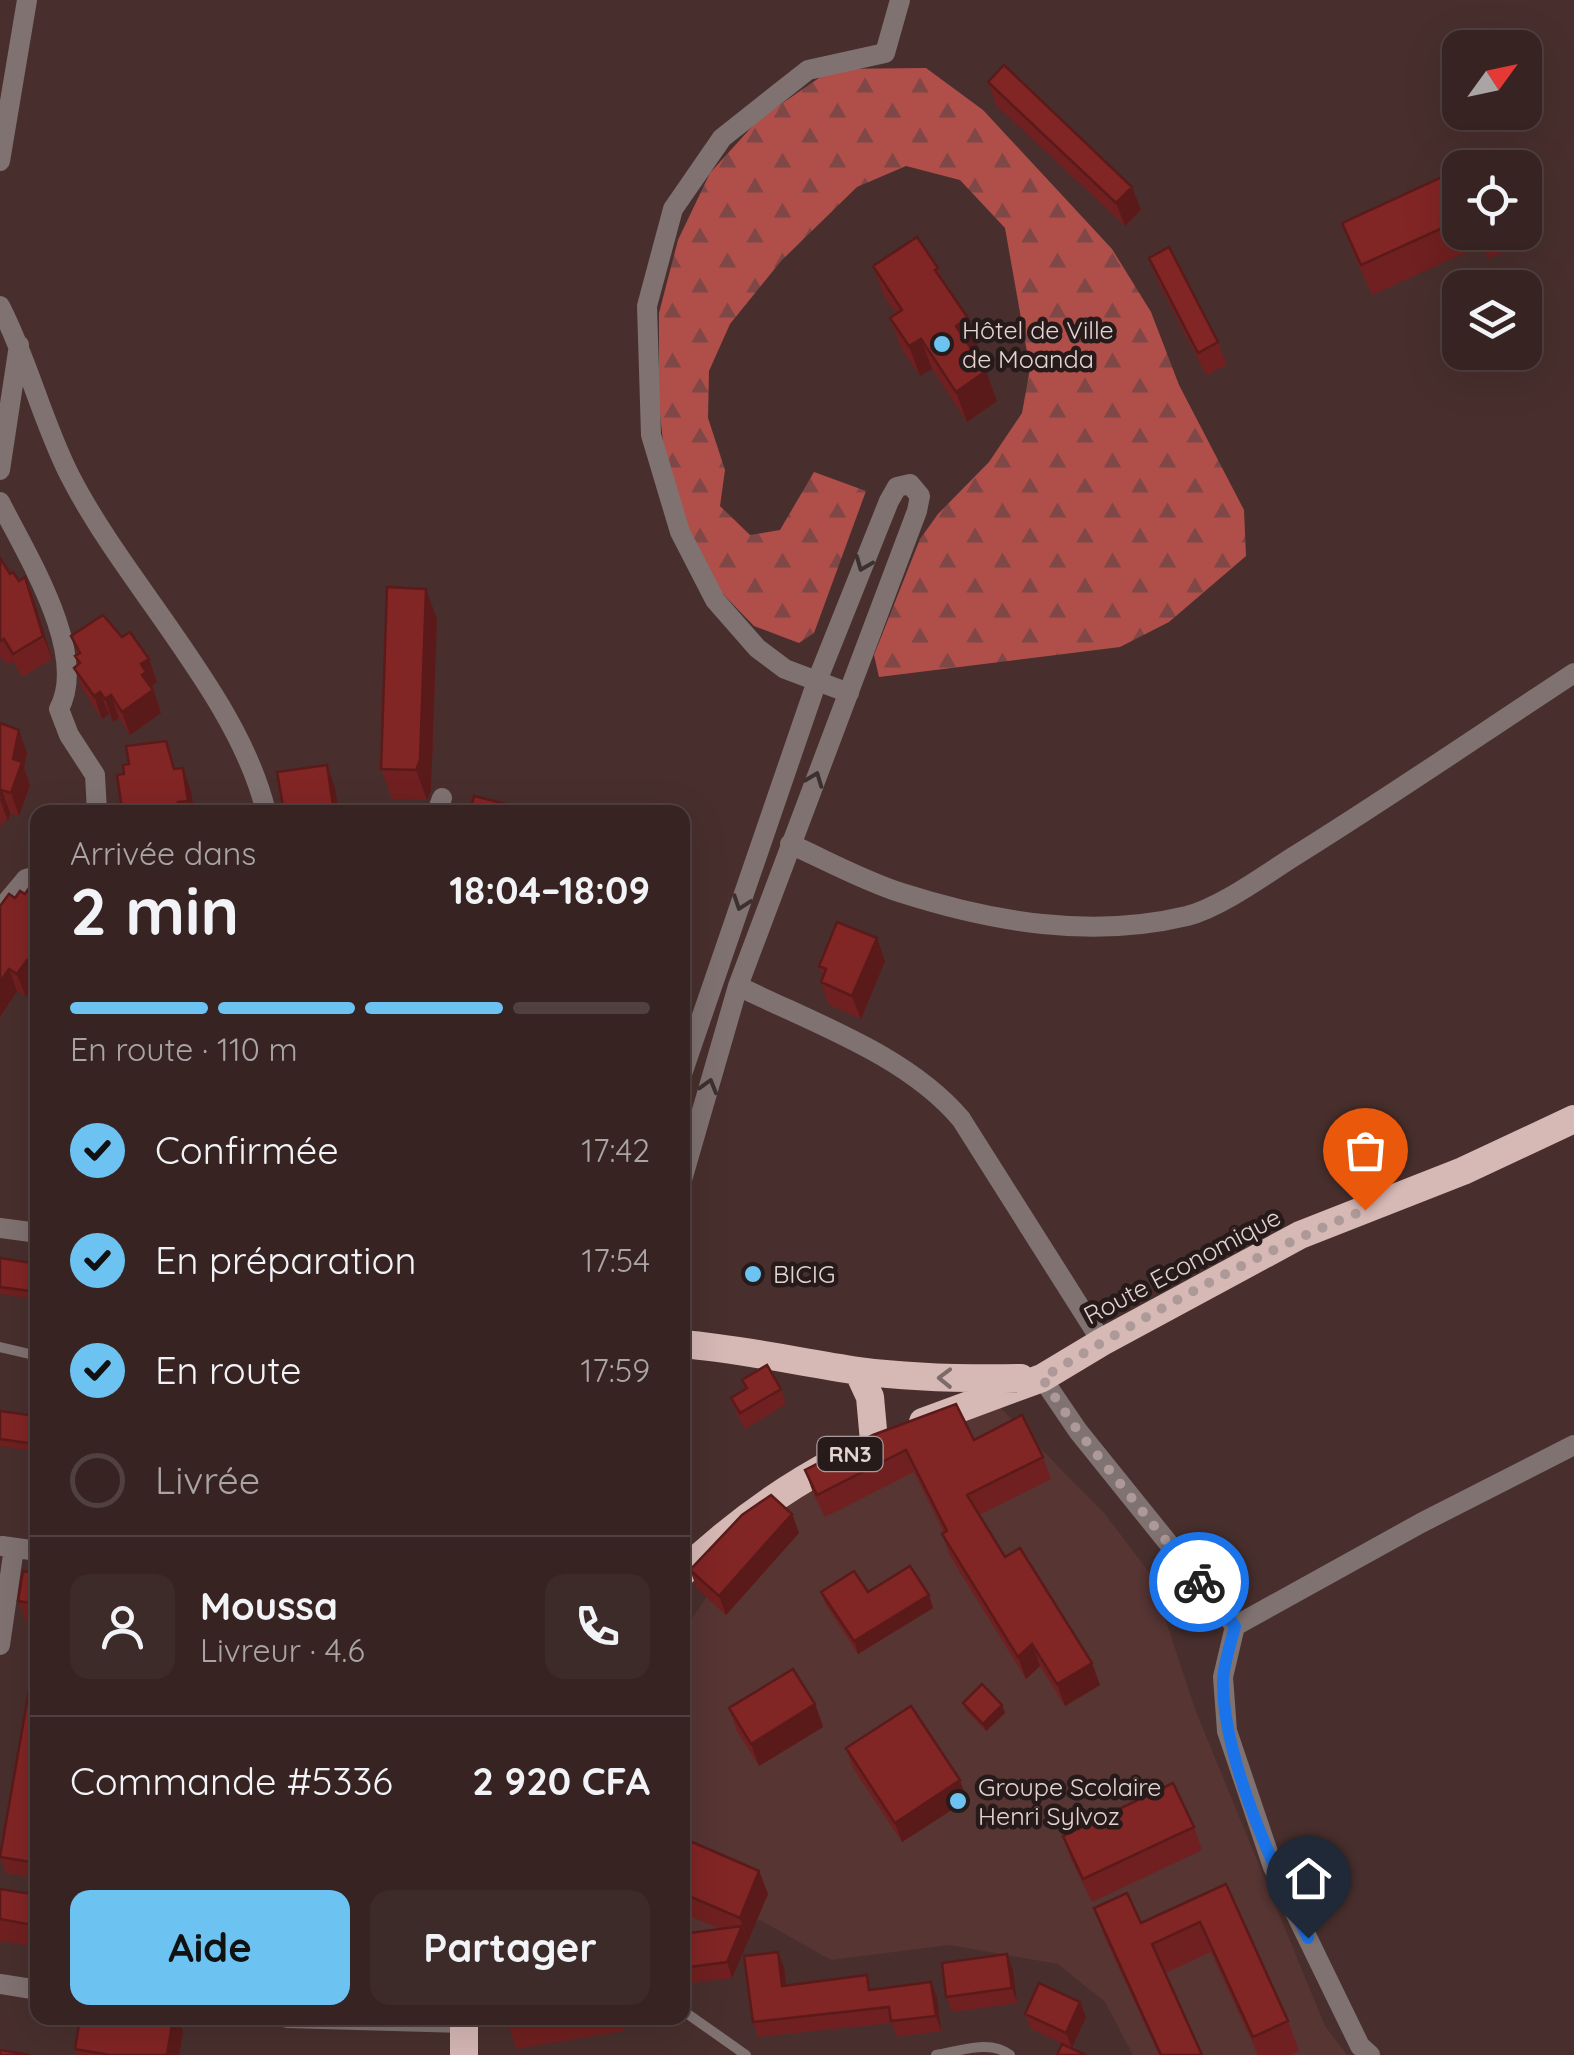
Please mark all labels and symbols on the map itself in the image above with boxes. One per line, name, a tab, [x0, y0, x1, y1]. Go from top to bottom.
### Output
north arrow	[1442, 30, 1542, 130]
place label: Hôtel de Ville de Moanda	[962, 314, 1114, 374]
marker: Hôtel de Ville de Moanda	[931, 333, 953, 355]
one-way arrow	[855, 554, 875, 572]
one-way arrow	[804, 772, 824, 789]
one-way arrow	[732, 893, 753, 910]
one-way arrow	[698, 1078, 719, 1096]
pin	[1323, 1108, 1408, 1211]
street label: Route Economique	[1078, 1201, 1286, 1331]
place label: BICIG	[773, 1258, 835, 1289]
marker: BICIG	[742, 1263, 764, 1285]
one-way arrow	[936, 1368, 952, 1389]
road number: RN3	[818, 1437, 882, 1471]
courier	[1149, 1532, 1249, 1632]
place label: Groupe Scolaire Henri Sylvoz	[978, 1771, 1161, 1831]
marker: Groupe Scolaire Henri Sylvoz	[947, 1790, 969, 1812]
pin	[1266, 1836, 1351, 1939]

